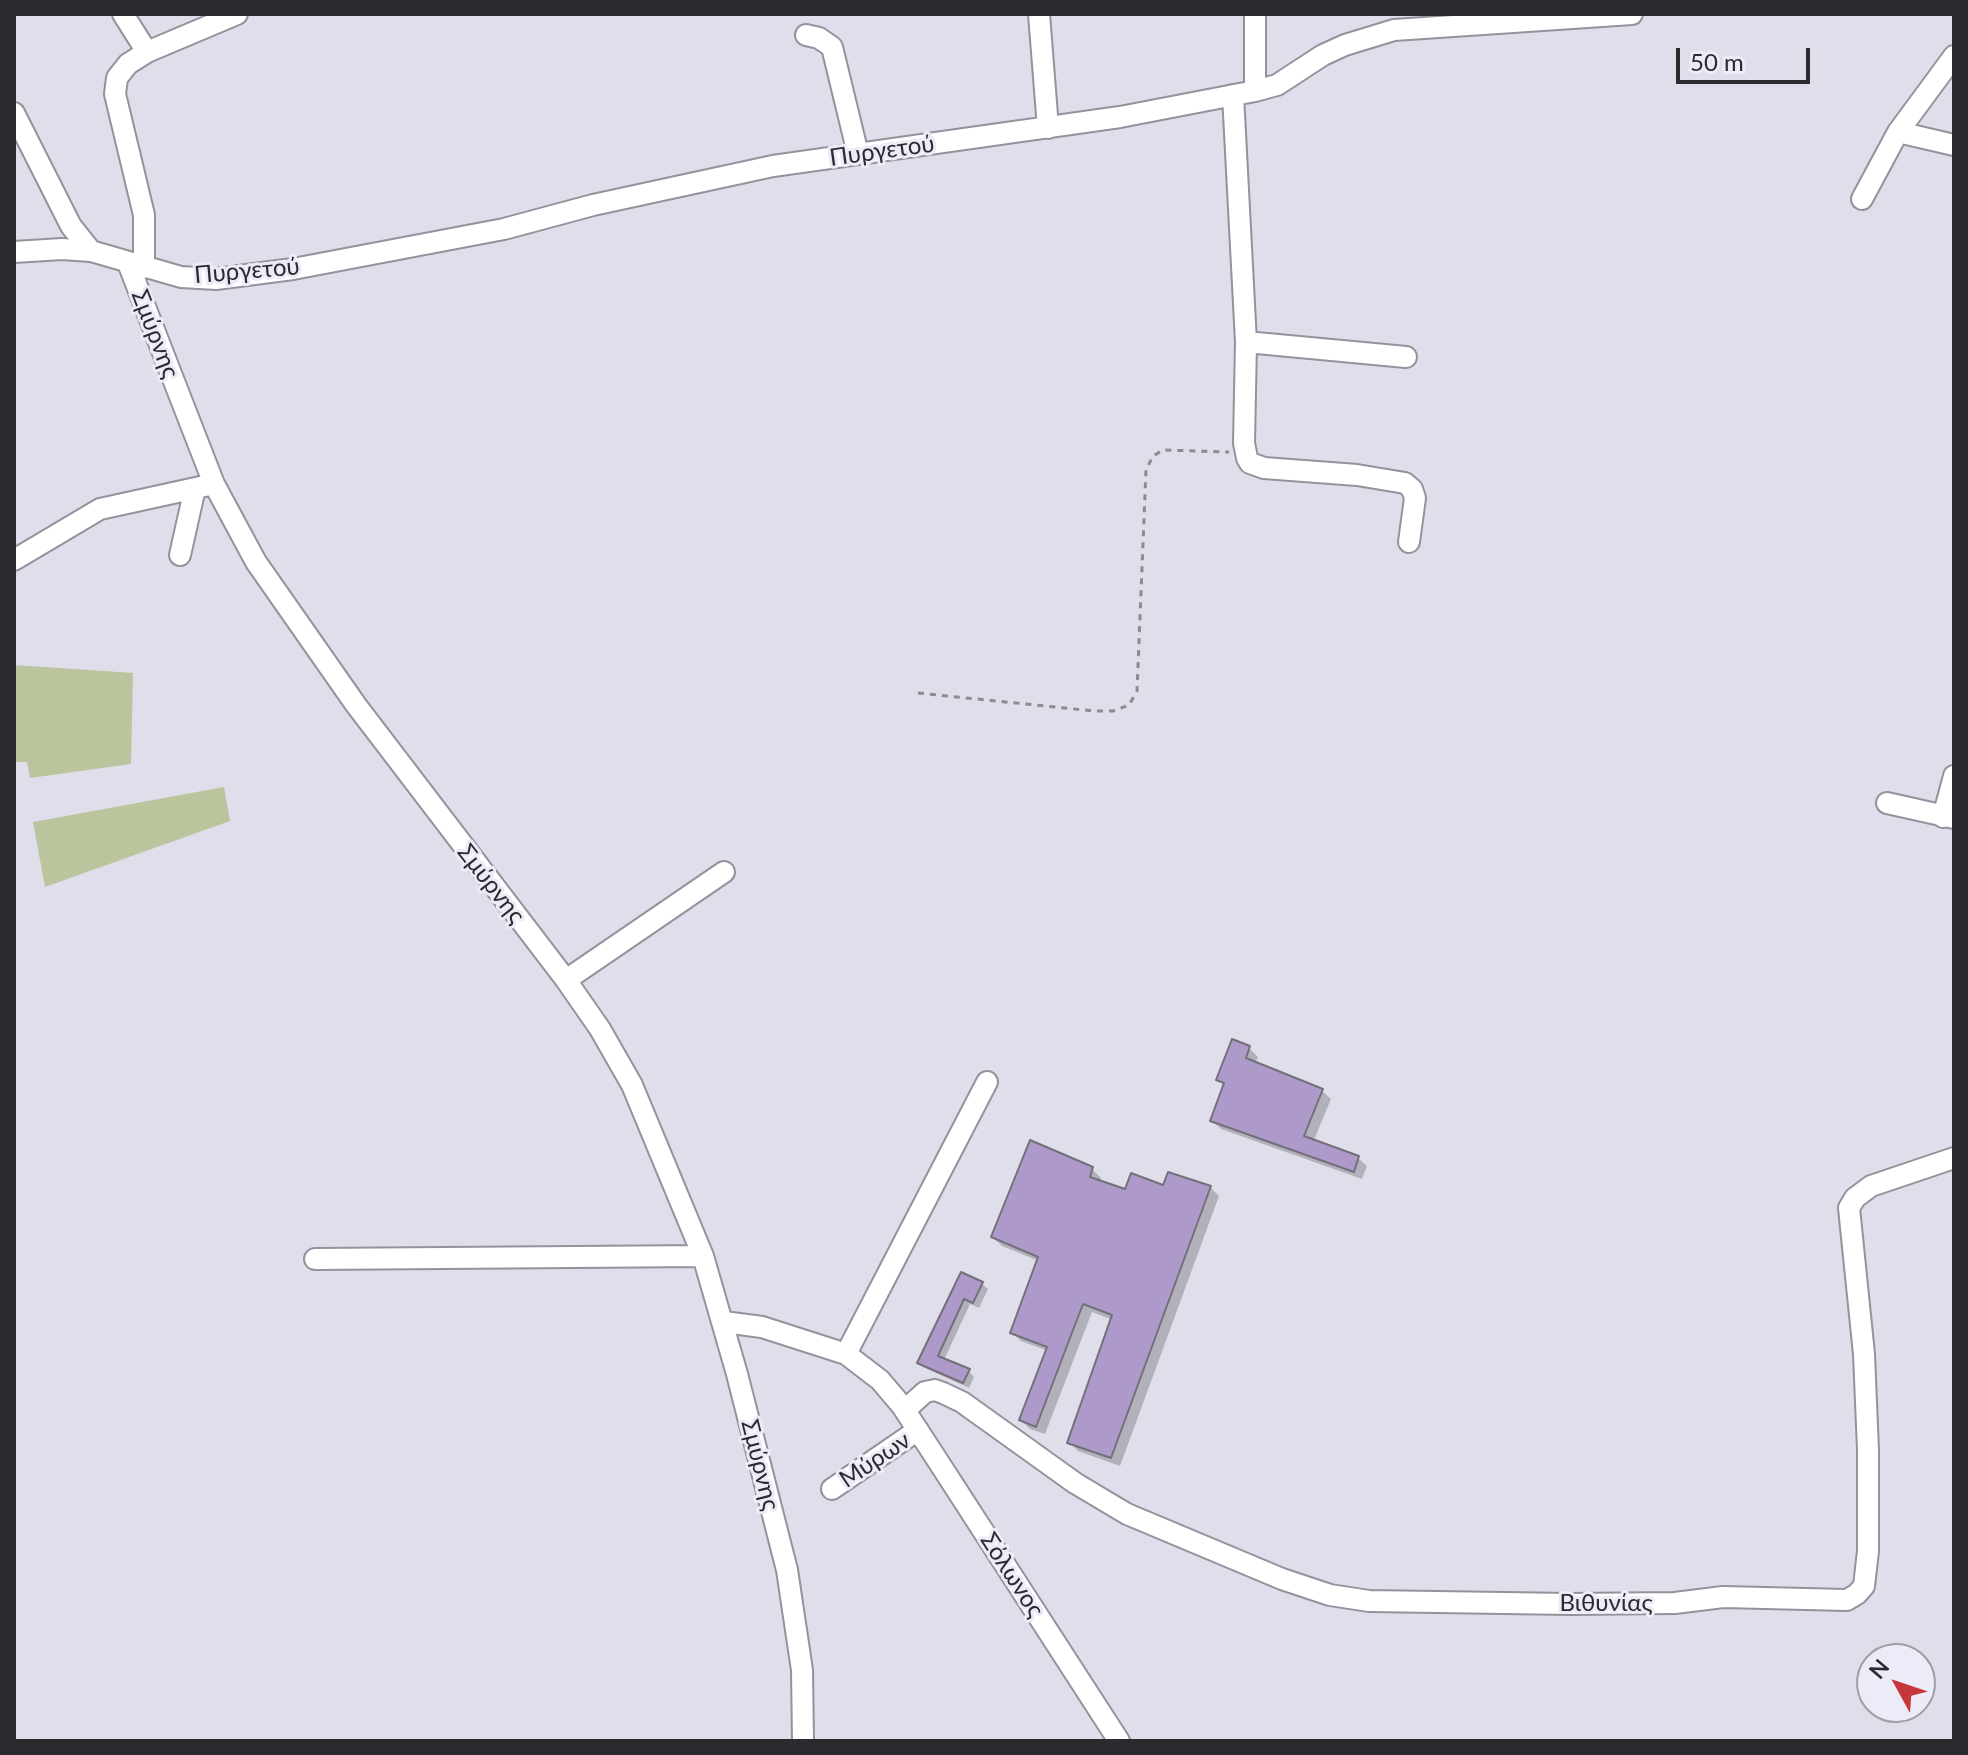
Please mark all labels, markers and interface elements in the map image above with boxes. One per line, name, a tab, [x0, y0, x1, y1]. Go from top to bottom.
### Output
scale bar	[1680, 32, 1814, 82]
text: 50 m	[1690, 47, 1744, 76]
street label: Πυργετού	[828, 129, 936, 173]
street label: Πυργετού	[193, 252, 301, 290]
street label: Σμύρνης	[125, 286, 185, 382]
street label: Σμύρνης	[451, 839, 531, 929]
street label: Σμύρνης	[735, 1417, 785, 1513]
street label: Μύρων	[834, 1426, 916, 1494]
street label: Σόλωνος	[974, 1527, 1050, 1623]
street label: Βιθυνίας	[1559, 1589, 1653, 1617]
north arrow	[1856, 1643, 1936, 1723]
text: N	[1863, 1653, 1895, 1684]

